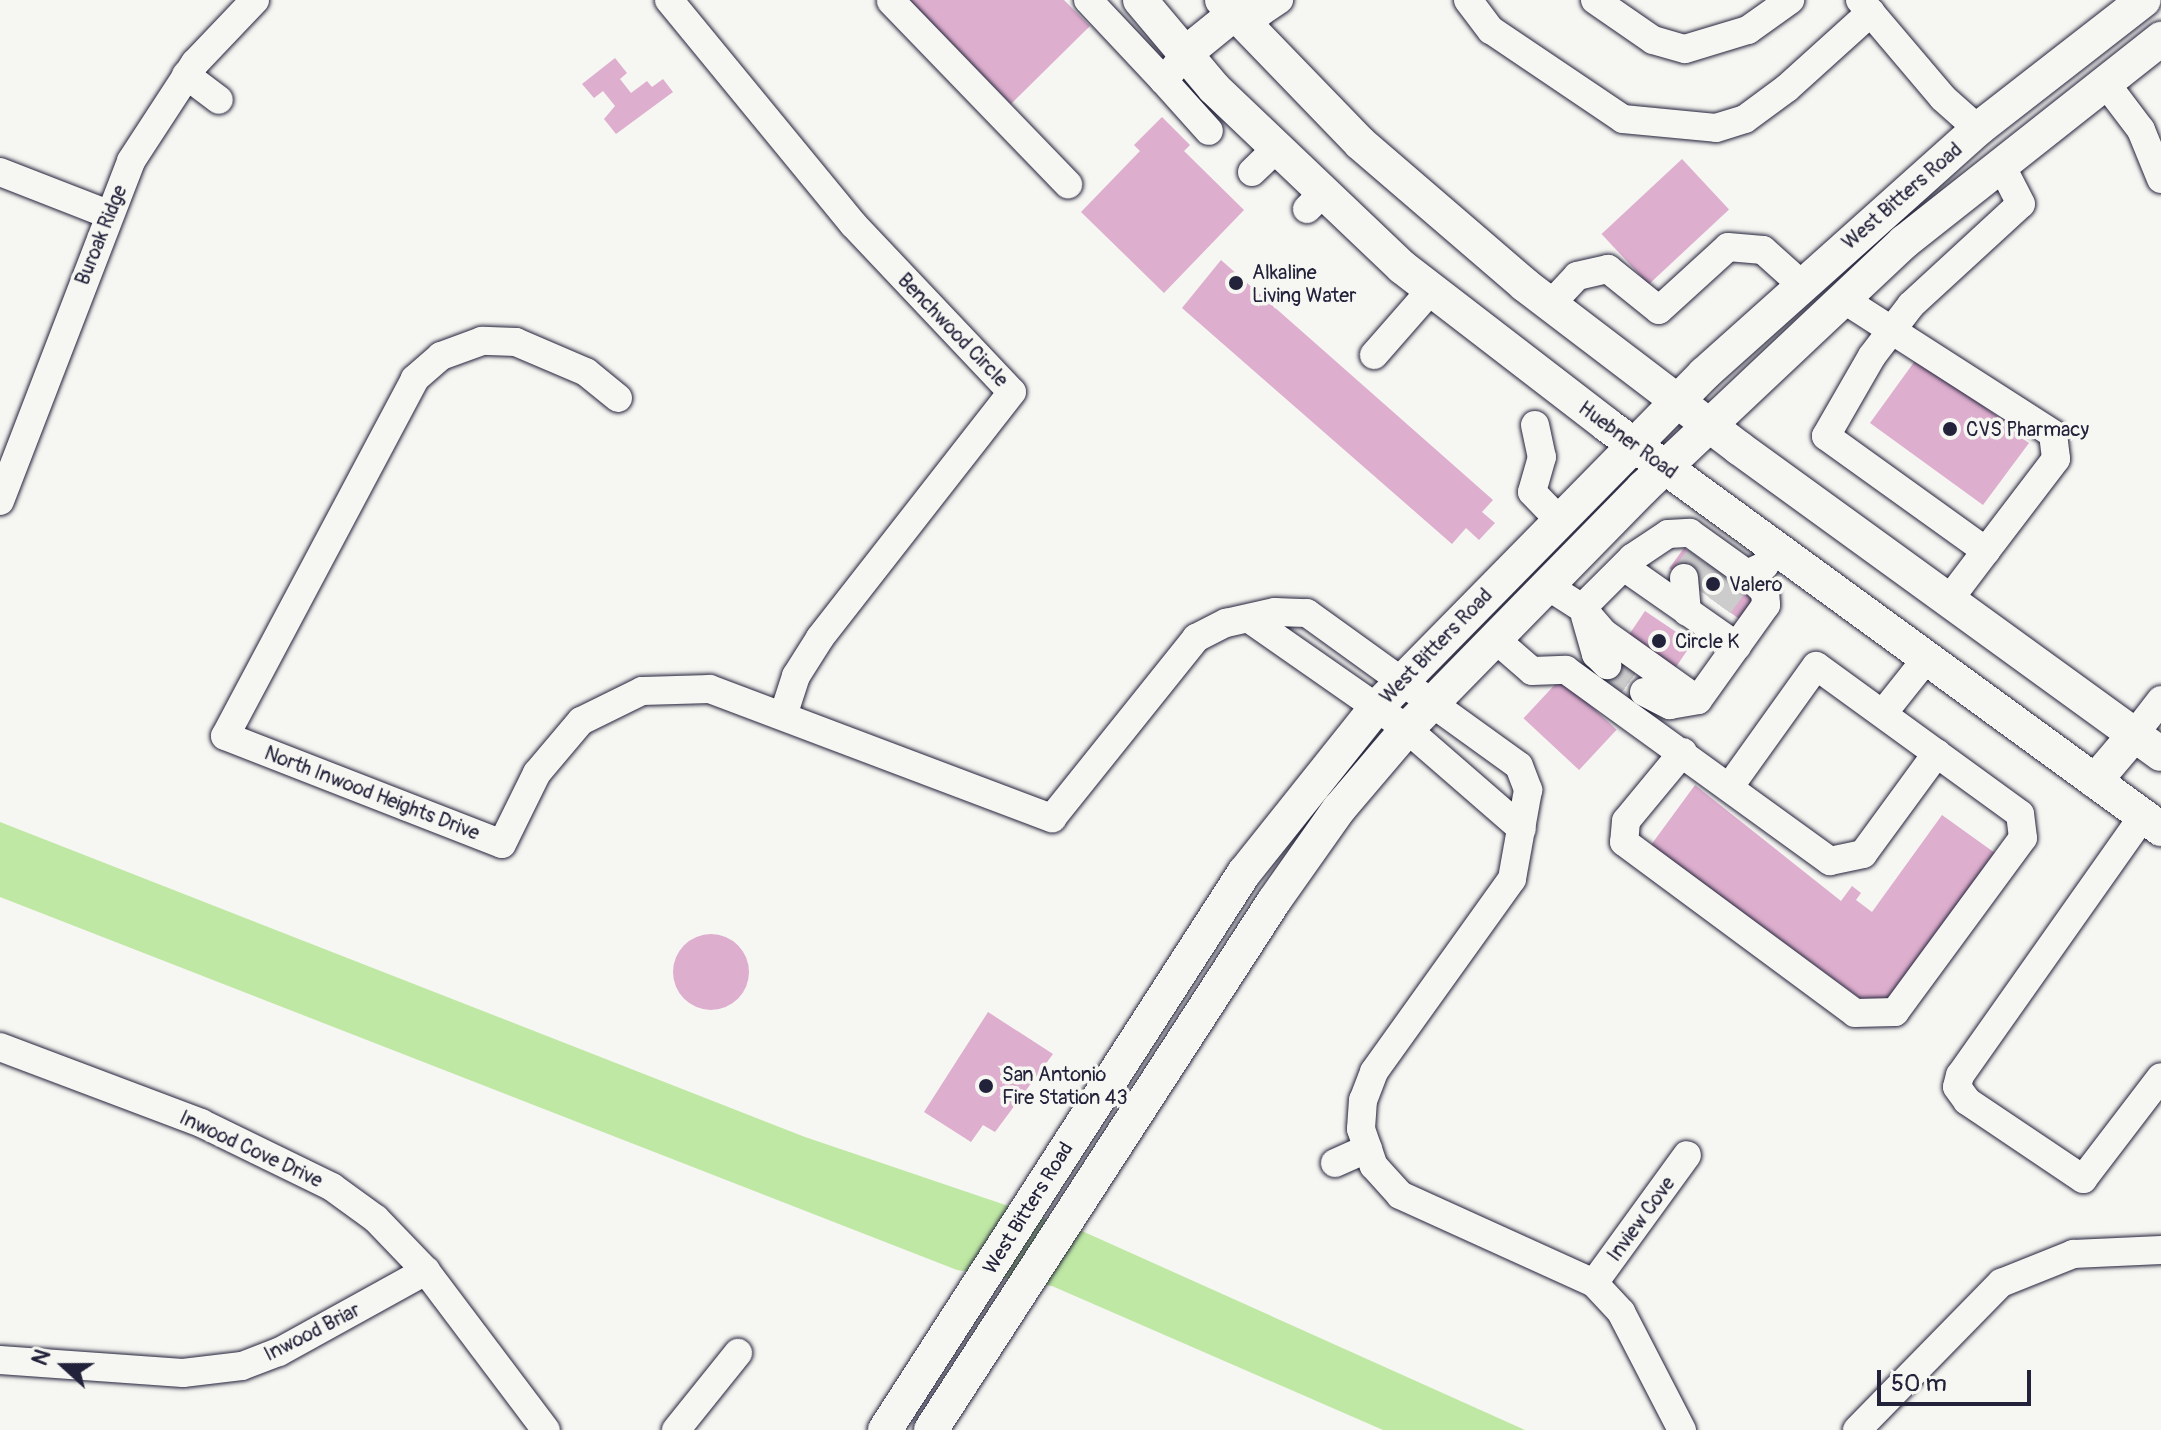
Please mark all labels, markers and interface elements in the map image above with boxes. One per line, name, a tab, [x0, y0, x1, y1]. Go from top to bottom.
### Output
street label: West Bitters Road	[1837, 137, 1967, 255]
street label: Buroak Ridge	[70, 182, 132, 288]
place label: Alkaline Living Water	[1252, 260, 1356, 307]
street label: Benchwood Circle	[893, 268, 1013, 392]
marker: Alkaline Living Water	[1227, 274, 1245, 292]
street label: Huebner Road	[1574, 396, 1682, 484]
place label: CVS Pharmacy	[1966, 417, 2089, 441]
marker: CVS Pharmacy	[1941, 420, 1959, 438]
place label: Valero	[1729, 572, 1782, 596]
marker: Valero	[1704, 575, 1722, 593]
street label: West Bitters Road	[1375, 583, 1497, 709]
place label: Circle K	[1675, 629, 1739, 653]
marker: Circle K	[1650, 632, 1668, 650]
street label: North Inwood Heights Drive	[261, 741, 483, 845]
place label: San Antonio Fire Station 43	[1002, 1062, 1128, 1109]
marker: San Antonio Fire Station 43	[977, 1077, 995, 1095]
street label: Inwood Cove Drive	[176, 1105, 326, 1193]
street label: West Bitters Road	[978, 1138, 1078, 1278]
street label: Inview Cove	[1602, 1172, 1680, 1266]
street label: Inwood Briar	[260, 1298, 364, 1366]
north arrow	[24, 1326, 104, 1406]
text: N	[26, 1345, 57, 1369]
scale bar	[1881, 1354, 2035, 1404]
text: 50 m	[1891, 1369, 1947, 1398]

